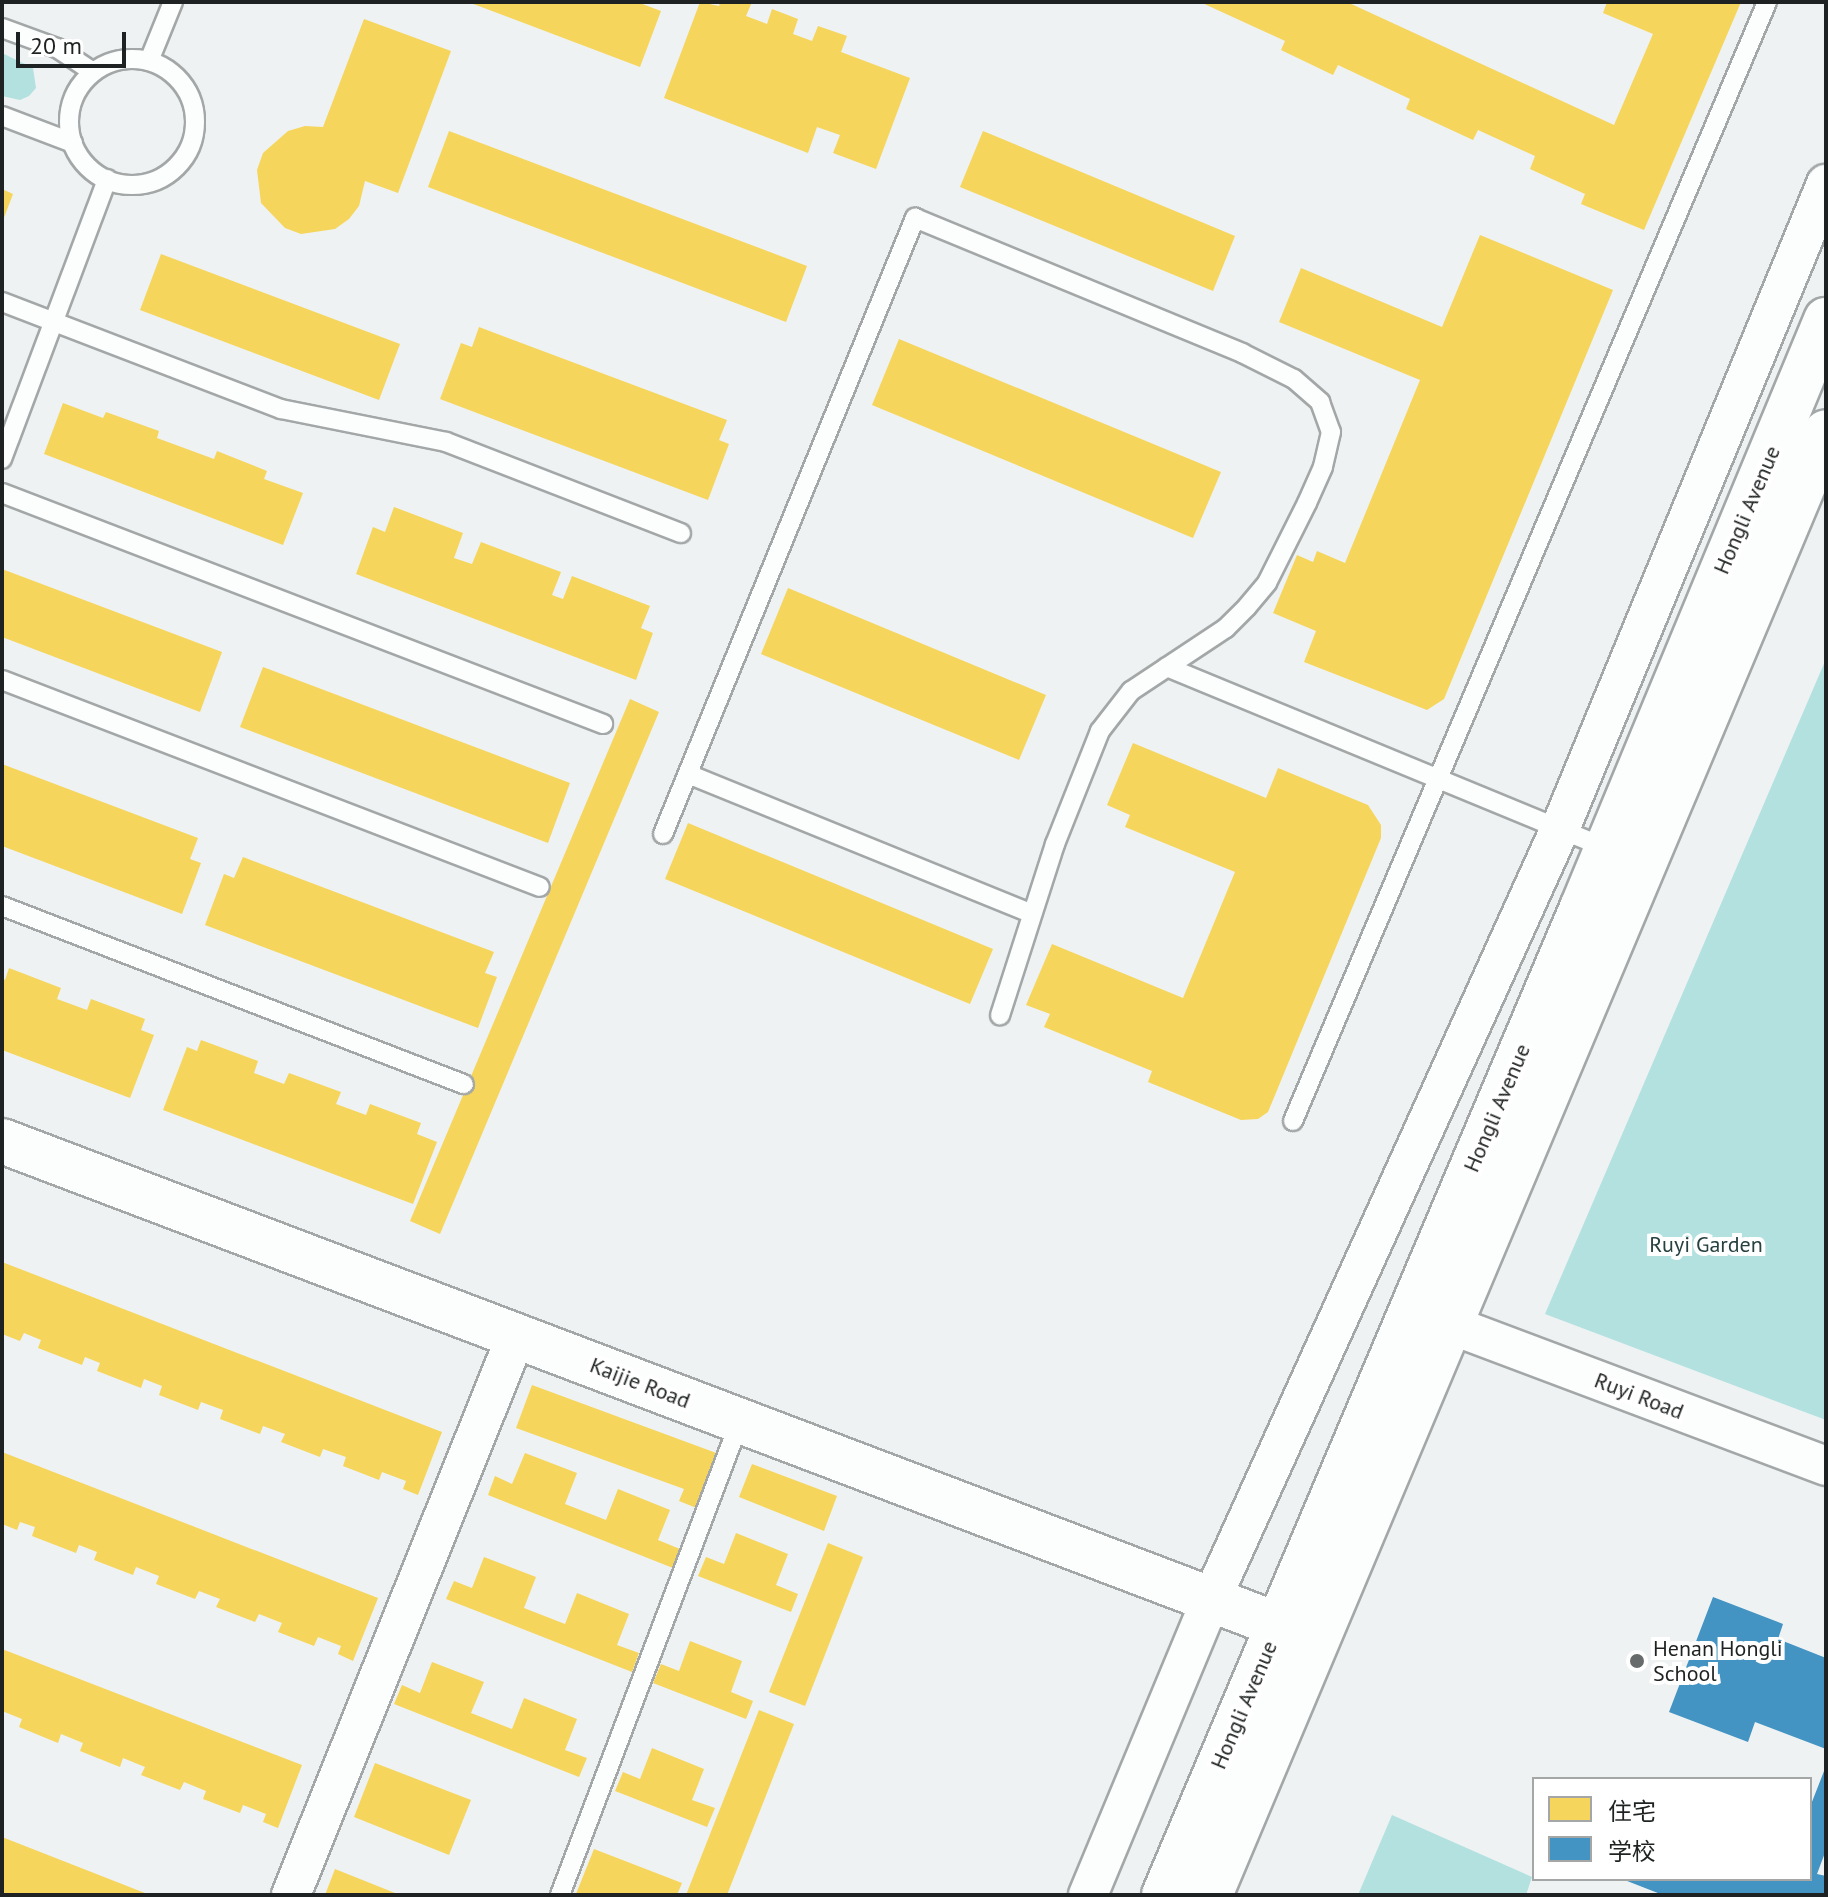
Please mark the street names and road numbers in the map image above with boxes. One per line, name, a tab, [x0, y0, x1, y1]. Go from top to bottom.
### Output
street label: Hongli Avenue	[1708, 442, 1786, 578]
street label: Hongli Avenue	[1458, 1040, 1536, 1176]
street label: Kaijie Road	[586, 1352, 694, 1414]
street label: Ruyi Road	[1591, 1367, 1687, 1425]
street label: Hongli Avenue	[1205, 1637, 1283, 1773]

